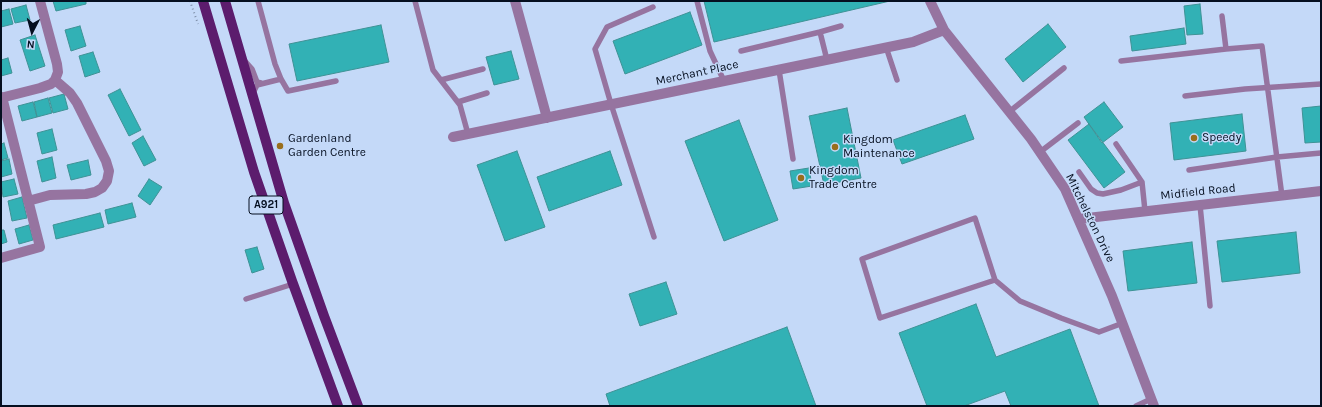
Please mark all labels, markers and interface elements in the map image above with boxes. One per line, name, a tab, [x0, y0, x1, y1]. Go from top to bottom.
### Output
north arrow	[12, 12, 52, 52]
text: N	[26, 38, 35, 51]
street label: Merchant Place	[654, 57, 740, 89]
place label: Speedy	[1202, 131, 1241, 145]
place label: Gardenland Garden Centre	[288, 132, 366, 160]
place label: Kingdom Maintenance	[843, 133, 915, 161]
marker: Speedy	[1189, 133, 1199, 143]
marker: Gardenland Garden Centre	[275, 141, 285, 151]
marker: Kingdom Maintenance	[830, 142, 840, 152]
place label: Kingdom Trade Centre	[809, 164, 877, 192]
street label: Mitchelston Drive	[1062, 171, 1118, 265]
marker: Kingdom Trade Centre	[796, 173, 806, 183]
street label: Midfield Road	[1160, 181, 1236, 203]
road number: A921	[249, 196, 283, 214]

